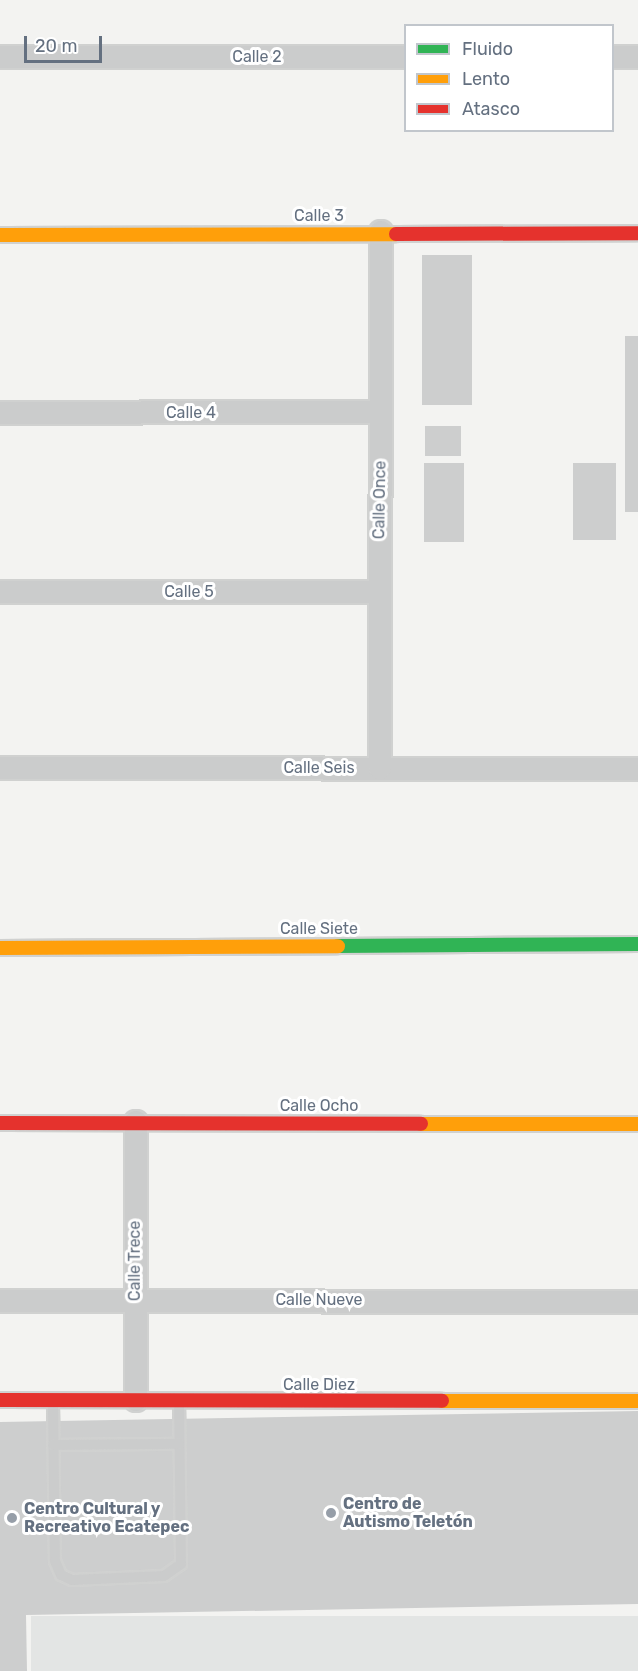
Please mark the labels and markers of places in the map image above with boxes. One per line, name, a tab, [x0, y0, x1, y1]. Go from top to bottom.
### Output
place label: Centro de Autismo Teletón	[343, 1494, 473, 1532]
place label: Centro Cultural y Recreativo Ecatepec	[24, 1499, 189, 1537]
marker: Centro de Autismo Teletón	[324, 1506, 338, 1520]
marker: Centro Cultural y Recreativo Ecatepec	[5, 1511, 19, 1525]

